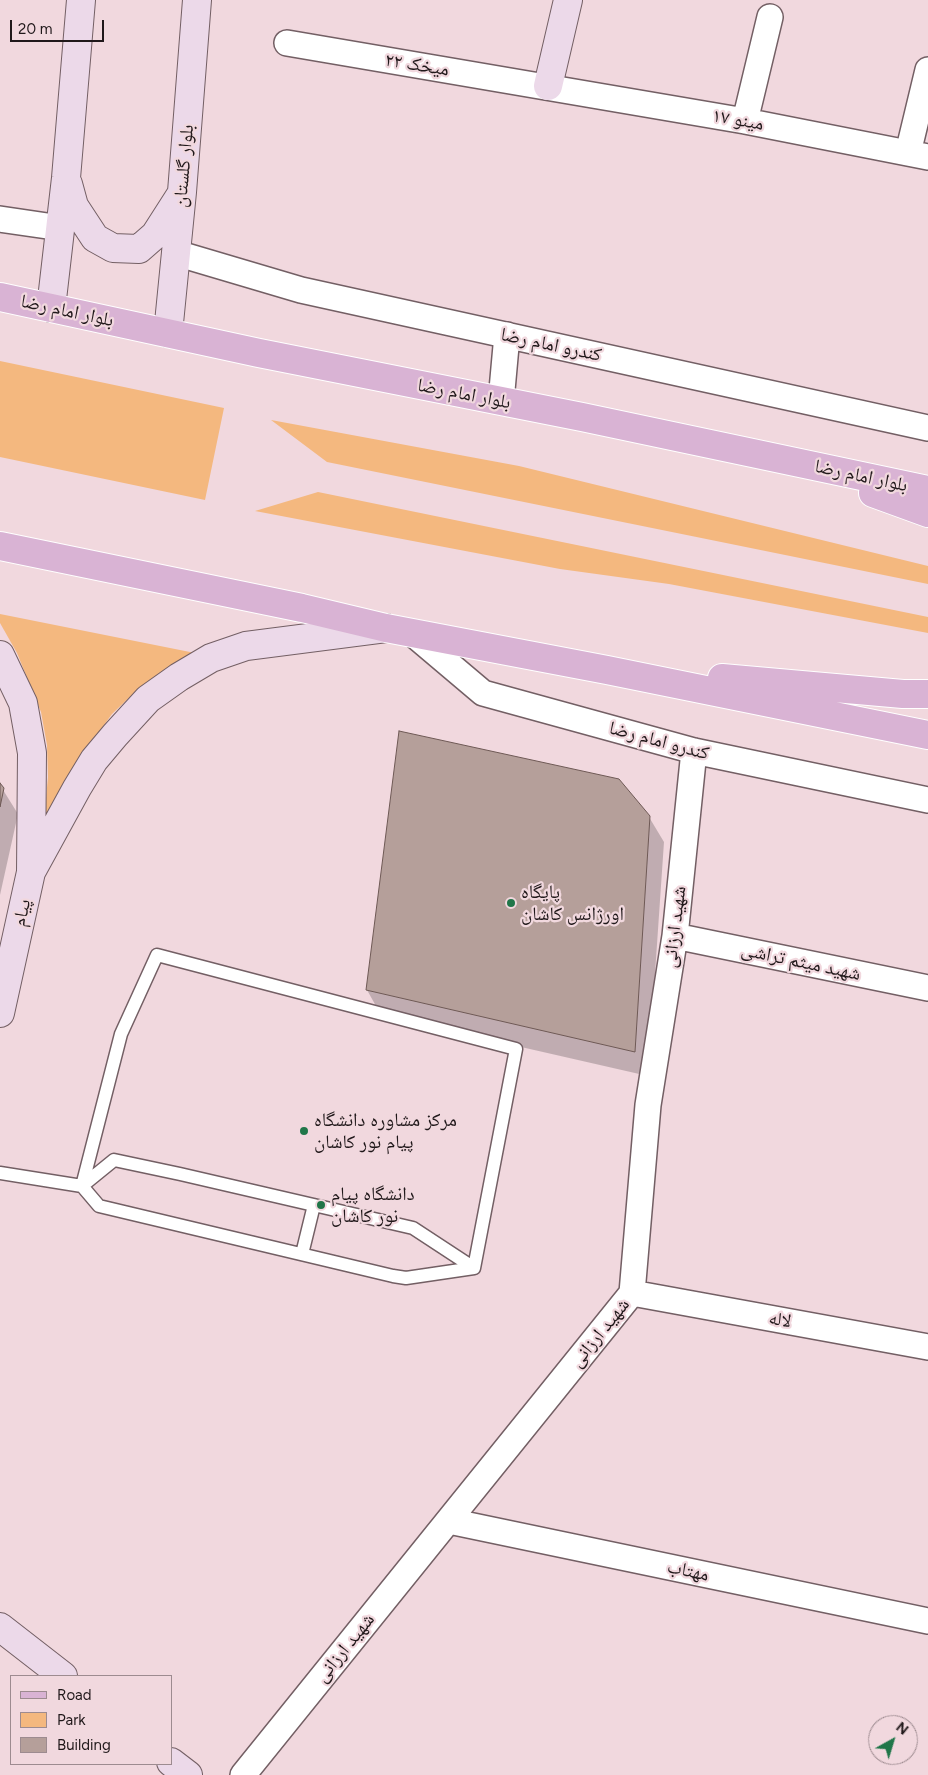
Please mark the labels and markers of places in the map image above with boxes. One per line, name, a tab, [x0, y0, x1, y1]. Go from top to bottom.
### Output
place label: پایگاه اورژانس کاشان	[521, 881, 624, 925]
marker: پایگاه اورژانس کاشان	[505, 897, 517, 909]
place label: مرکز مشاوره دانشگاه پیام نور کاشان	[314, 1109, 457, 1153]
marker: مرکز مشاوره دانشگاه پیام نور کاشان	[298, 1125, 310, 1137]
place label: دانشگاه پیام نور کاشان	[331, 1183, 415, 1227]
marker: دانشگاه پیام نور کاشان	[315, 1199, 327, 1211]

